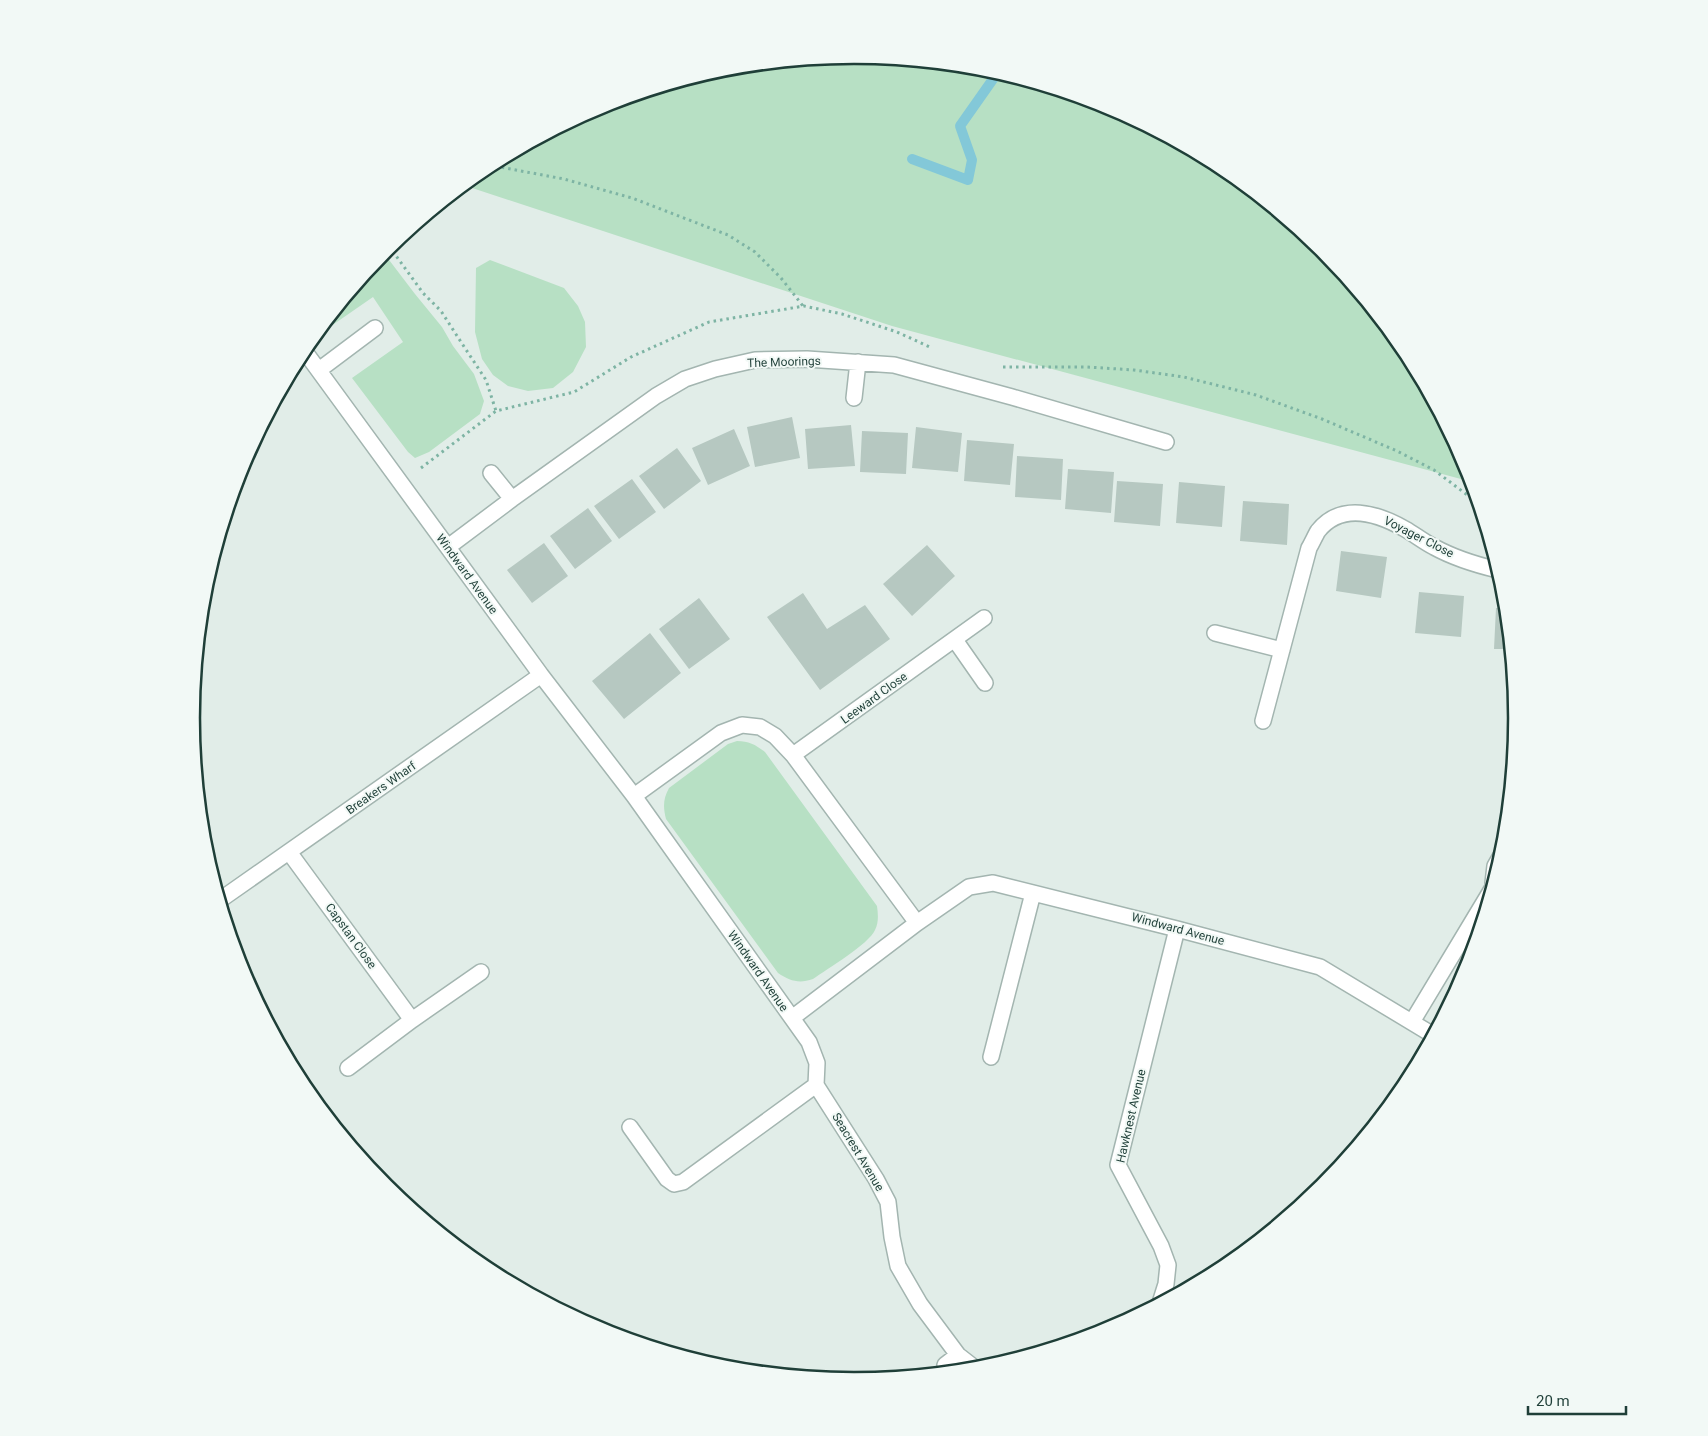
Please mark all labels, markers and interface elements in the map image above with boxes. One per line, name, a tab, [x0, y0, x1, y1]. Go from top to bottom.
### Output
street label: The Moorings	[747, 354, 821, 370]
street label: Voyager Close	[1382, 513, 1456, 561]
street label: Windward Avenue	[433, 531, 501, 617]
street label: Leeward Close	[838, 669, 910, 727]
street label: Breakers Wharf	[343, 758, 419, 817]
street label: Capstan Close	[323, 901, 379, 971]
street label: Windward Avenue	[1130, 910, 1226, 948]
street label: Windward Avenue	[725, 928, 791, 1014]
street label: Hawknest Avenue	[1113, 1068, 1149, 1164]
street label: Seacrest Avenue	[829, 1110, 887, 1194]
scale bar	[1528, 1384, 1626, 1416]
text: 20 m	[1536, 1392, 1570, 1410]

